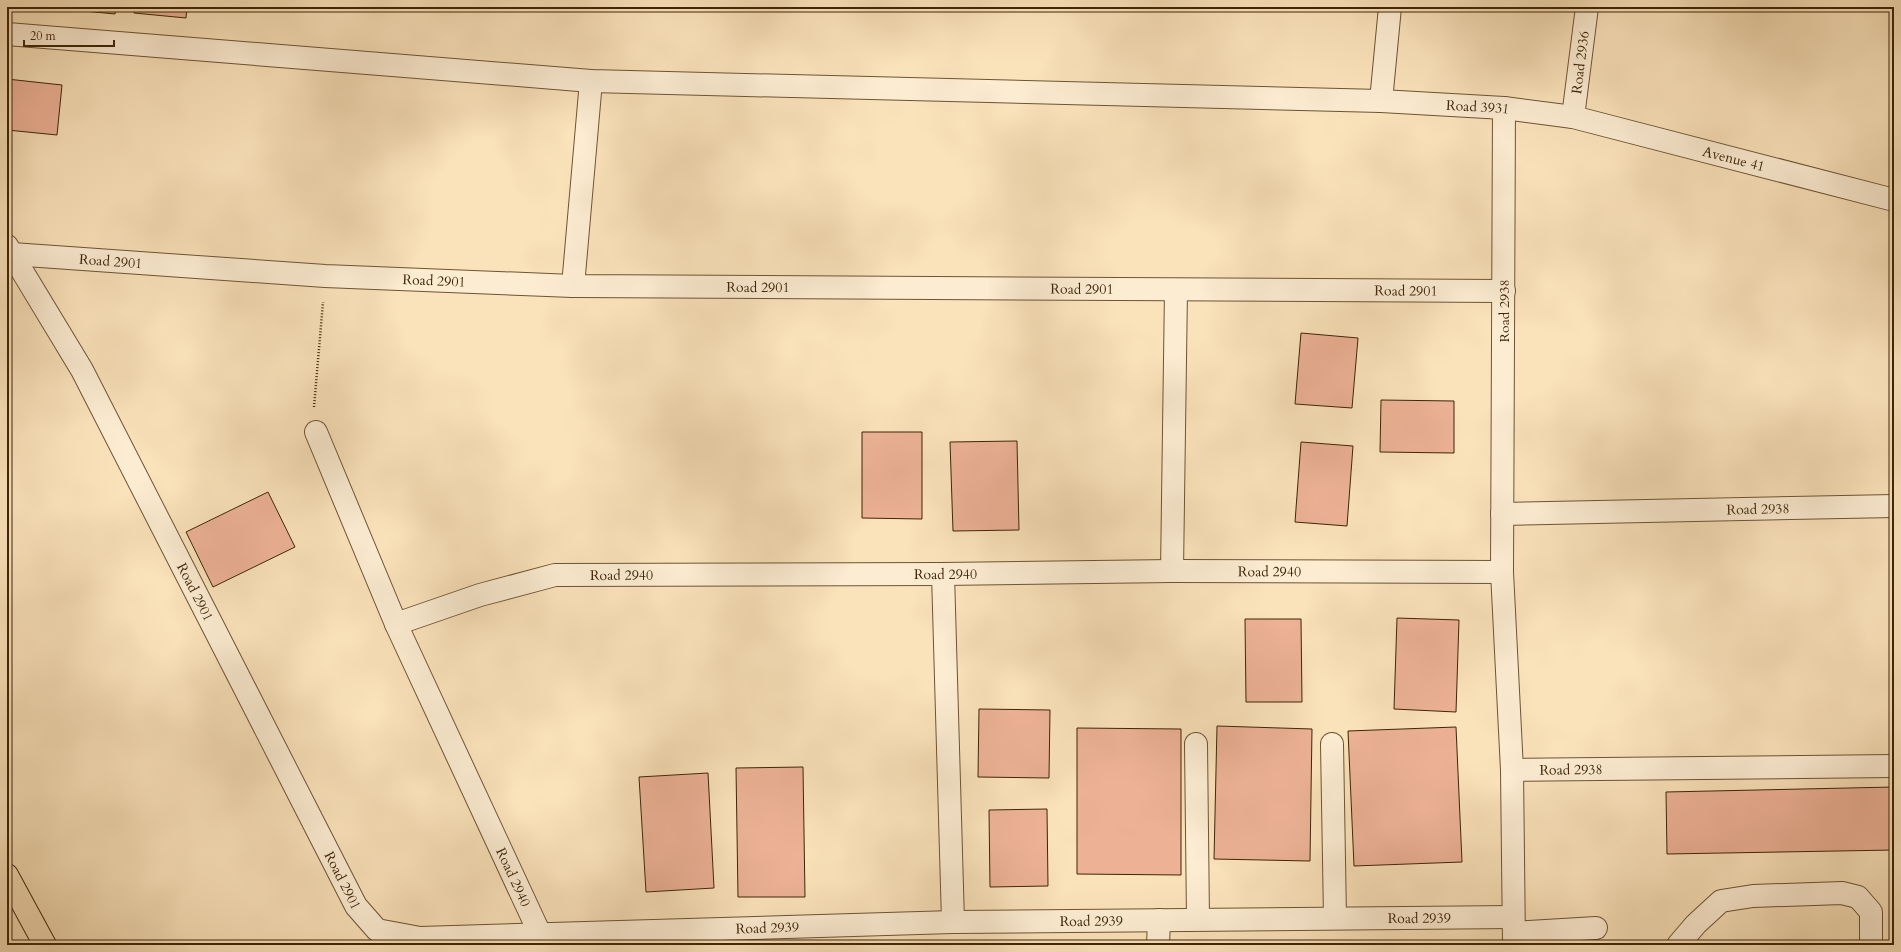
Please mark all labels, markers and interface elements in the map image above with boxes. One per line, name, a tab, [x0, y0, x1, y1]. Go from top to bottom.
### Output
scale bar	[24, 22, 114, 48]
text: 20 m	[30, 28, 57, 44]
street label: Road 2936	[1567, 30, 1594, 95]
street label: Road 3931	[1446, 96, 1510, 119]
street label: Avenue 41	[1701, 142, 1767, 176]
street label: Road 2901	[79, 250, 143, 273]
street label: Road 2901	[402, 270, 466, 292]
street label: Road 2901	[726, 278, 790, 297]
street label: Road 2938	[1495, 279, 1514, 343]
street label: Road 2901	[1050, 280, 1114, 299]
street label: Road 2901	[1374, 281, 1438, 301]
street label: Road 2938	[1726, 499, 1790, 519]
street label: Road 2901	[172, 560, 218, 624]
street label: Road 2940	[1238, 562, 1301, 581]
street label: Road 2940	[914, 565, 977, 584]
street label: Road 2940	[590, 566, 653, 585]
street label: Road 2938	[1539, 760, 1603, 780]
street label: Road 2940	[491, 845, 535, 910]
street label: Road 2901	[320, 848, 365, 913]
street label: Road 2939	[1388, 909, 1451, 928]
street label: Road 2939	[1060, 911, 1123, 931]
street label: Road 2939	[735, 918, 799, 939]

